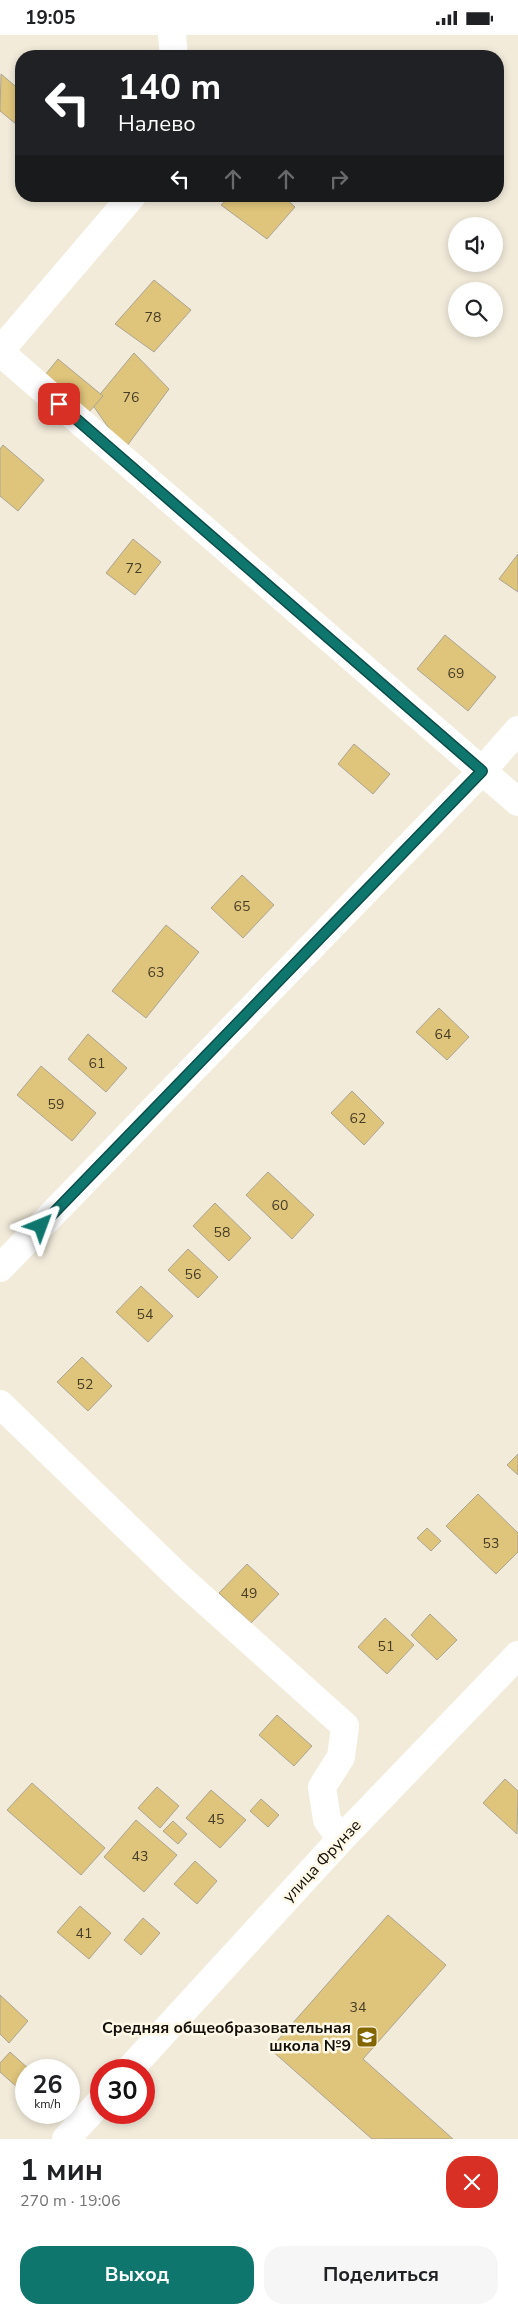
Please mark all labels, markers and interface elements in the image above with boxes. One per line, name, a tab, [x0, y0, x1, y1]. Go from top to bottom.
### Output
text: 19:05	[25, 5, 75, 31]
text: 140 m	[118, 64, 221, 111]
icon: left	[35, 70, 100, 135]
text: Налево	[118, 109, 196, 139]
icon: left	[166, 165, 194, 193]
icon: ahead	[219, 165, 247, 193]
icon: ahead	[272, 165, 300, 193]
icon: right	[325, 165, 353, 193]
map controls	[448, 217, 503, 337]
button: sound	[448, 217, 503, 272]
button: search	[448, 282, 503, 337]
house number: 78	[145, 308, 161, 327]
pin	[38, 383, 80, 425]
house number: 76	[123, 388, 139, 407]
icon: arrive	[45, 390, 73, 418]
house number: 72	[126, 559, 142, 578]
house number: 69	[448, 664, 464, 683]
house number: 65	[234, 897, 250, 916]
house number: 63	[148, 963, 164, 982]
house number: 64	[435, 1025, 451, 1044]
house number: 61	[89, 1054, 105, 1073]
house number: 59	[48, 1095, 64, 1114]
house number: 62	[350, 1109, 366, 1128]
house number: 60	[272, 1196, 288, 1215]
position arrow	[14, 1199, 66, 1251]
house number: 58	[214, 1223, 230, 1242]
house number: 56	[185, 1265, 201, 1284]
house number: 54	[137, 1305, 153, 1324]
house number: 52	[77, 1375, 93, 1394]
house number: 53	[483, 1534, 499, 1553]
house number: 49	[241, 1584, 257, 1603]
house number: 51	[378, 1637, 394, 1656]
house number: 45	[208, 1810, 224, 1829]
street label: улица Фрунзе	[278, 1815, 366, 1907]
house number: 43	[132, 1847, 148, 1866]
house number: 41	[76, 1924, 92, 1943]
house number: 34	[350, 1998, 366, 2017]
place label: Средняя общеобразовательная школа №9	[102, 2017, 351, 2057]
school or university icon: Средняя общеобразовательная школа №9	[355, 2025, 379, 2049]
speed limit sign: 30	[90, 2059, 155, 2124]
text: 26	[32, 2068, 63, 2102]
text: km/h	[34, 2096, 61, 2112]
text: 1 мин	[20, 2150, 103, 2191]
button: close	[446, 2156, 498, 2208]
text: 270 m · 19:06	[20, 2190, 121, 2212]
button: Выход	[20, 2246, 254, 2304]
button: Поделиться	[264, 2246, 498, 2304]

